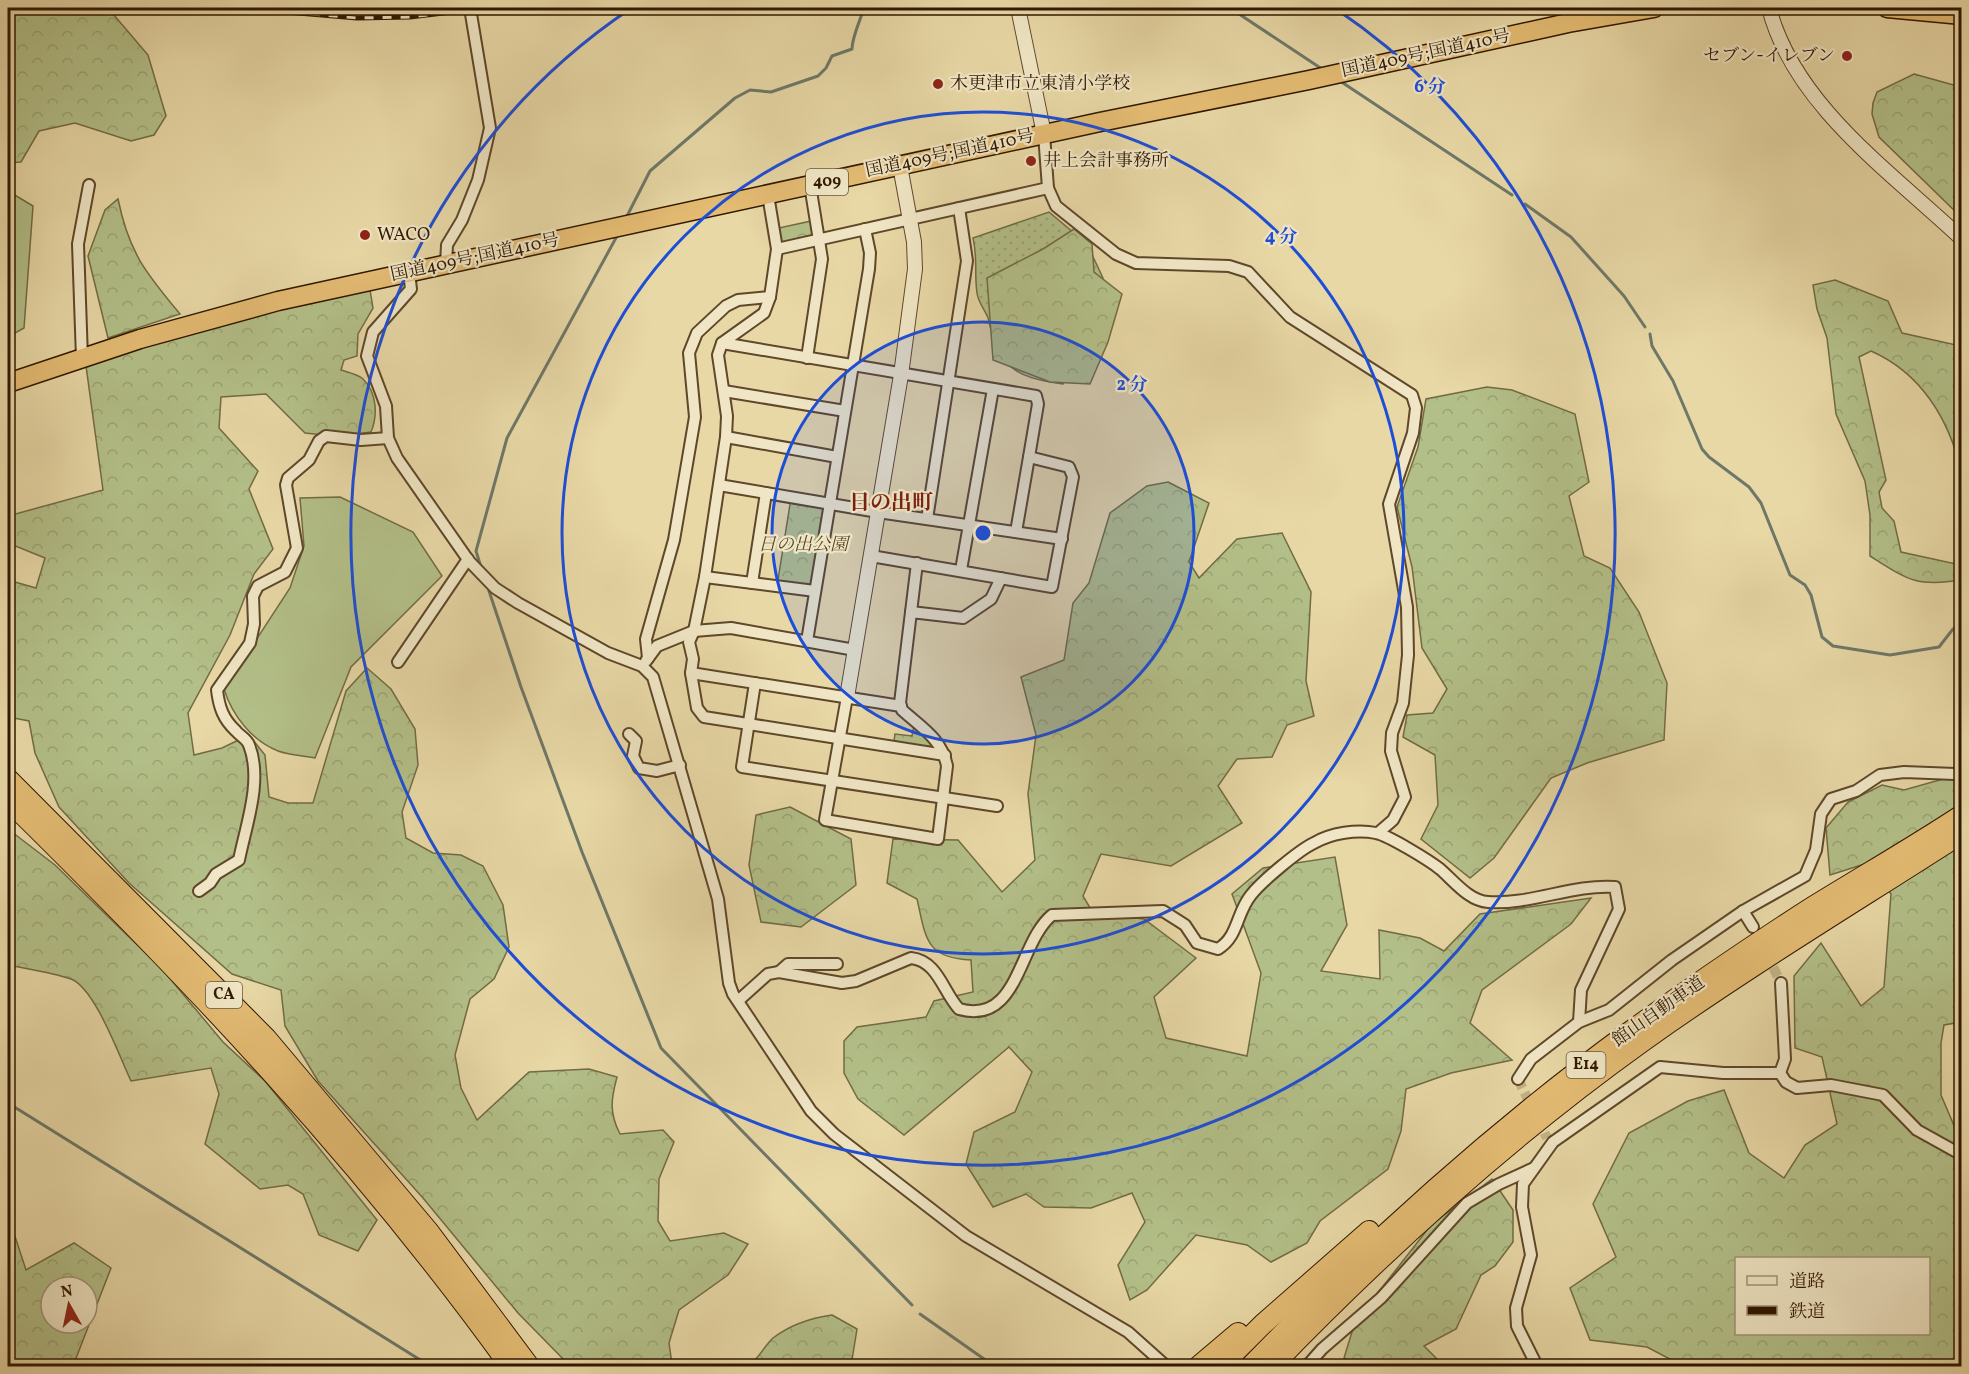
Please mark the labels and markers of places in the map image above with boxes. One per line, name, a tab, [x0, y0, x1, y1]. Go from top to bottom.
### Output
place label: セブン-イレブン	[1703, 44, 1835, 69]
marker: セブン-イレブン	[1840, 49, 1854, 63]
place label: 木更津市立東清小学校	[950, 72, 1130, 97]
marker: 木更津市立東清小学校	[931, 77, 945, 91]
place label: 井上会計事務所	[1043, 149, 1169, 174]
marker: 井上会計事務所	[1024, 154, 1038, 168]
place label: WACO	[377, 223, 430, 248]
marker: WACO	[358, 228, 372, 242]
centre of rings	[973, 523, 993, 543]

